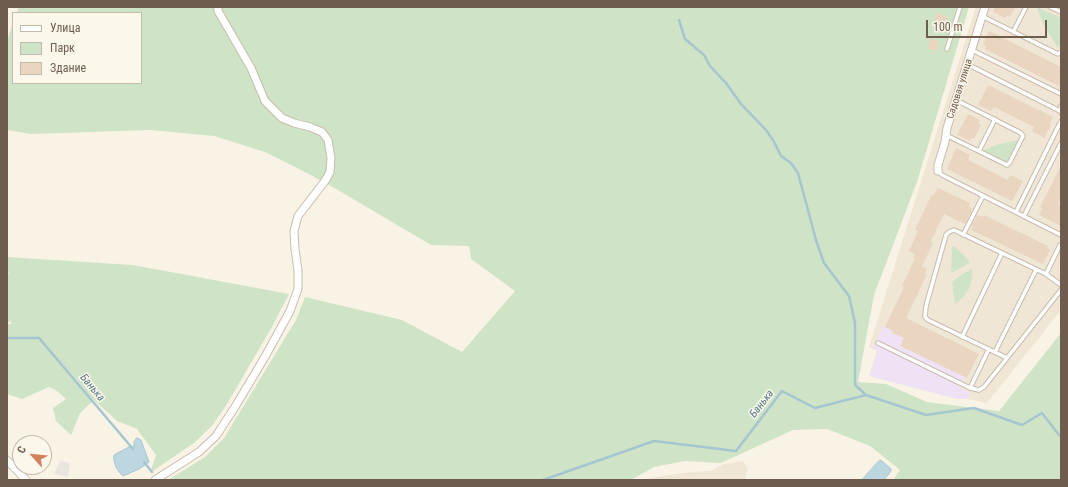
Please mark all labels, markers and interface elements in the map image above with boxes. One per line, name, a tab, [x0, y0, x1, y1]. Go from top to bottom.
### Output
legend	[12, 12, 142, 84]
scale bar	[928, 12, 1049, 38]
text: 100 m	[933, 20, 963, 34]
text: Улица	[50, 21, 80, 35]
text: Парк	[50, 41, 75, 55]
street label: Садовая улица	[945, 58, 975, 120]
text: Здание	[50, 61, 86, 75]
water label: Банька	[77, 372, 107, 404]
water label: Банька	[747, 387, 777, 421]
north arrow	[12, 435, 52, 475]
text: С	[15, 444, 29, 456]

